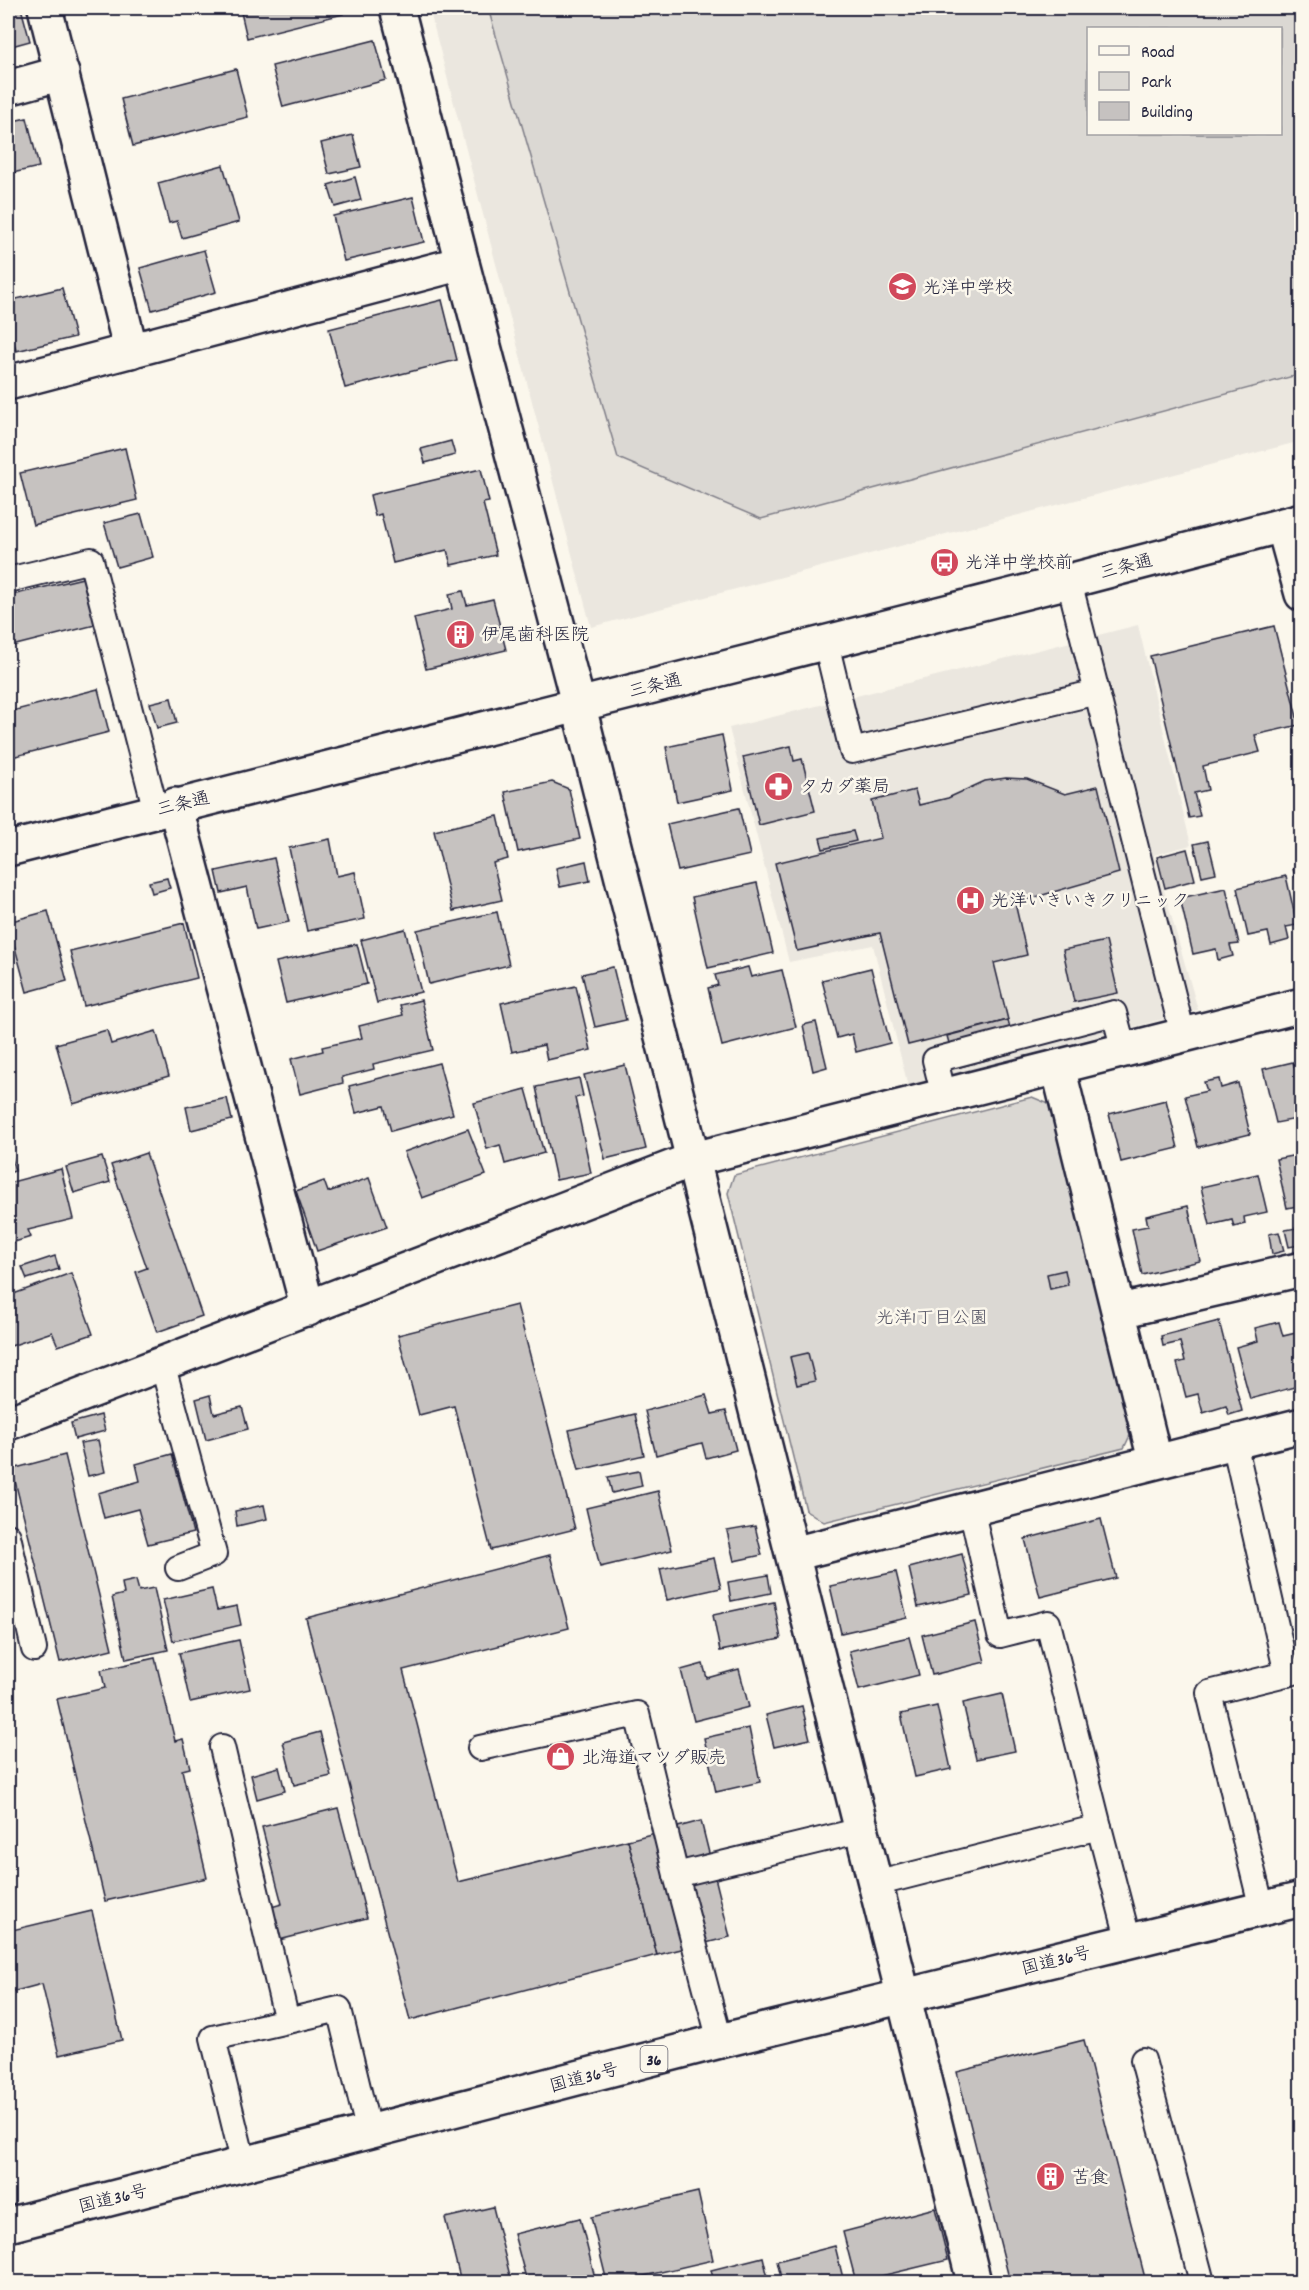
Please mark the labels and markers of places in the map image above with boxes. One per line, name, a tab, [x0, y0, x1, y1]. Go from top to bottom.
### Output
school or university icon: 光洋中学校	[886, 271, 918, 303]
place label: 光洋中学校	[923, 277, 1013, 302]
bus stop icon: 光洋中学校前	[928, 546, 960, 578]
place label: 光洋中学校前	[965, 552, 1073, 577]
building icon: 伊尾歯科医院	[444, 618, 476, 650]
place label: 伊尾歯科医院	[481, 624, 589, 649]
pharmacy icon: タカダ薬局	[763, 770, 795, 802]
place label: タカダ薬局	[800, 776, 890, 801]
hospital icon: 光洋いきいきクリニック	[954, 884, 986, 916]
place label: 光洋いきいきクリニック	[991, 890, 1189, 915]
shop icon: 北海道マツダ販売	[545, 1741, 577, 1773]
place label: 北海道マツダ販売	[582, 1747, 726, 1772]
building icon: 苫食	[1035, 2161, 1067, 2193]
place label: 苫食	[1072, 2167, 1108, 2192]

